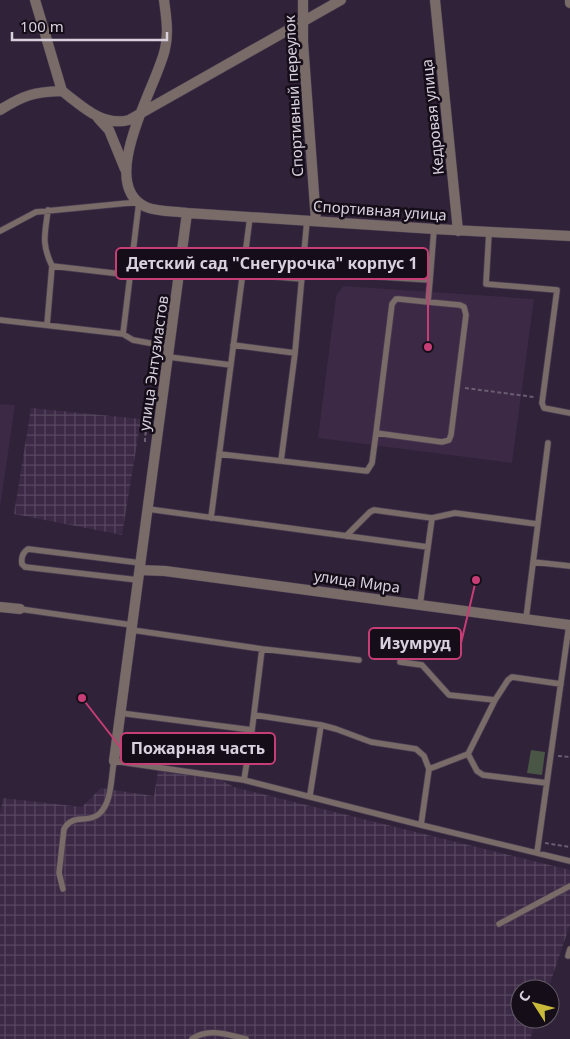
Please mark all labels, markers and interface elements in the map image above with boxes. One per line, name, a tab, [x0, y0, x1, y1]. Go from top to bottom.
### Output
scale bar	[12, 10, 168, 42]
street label: Спортивный переулок	[279, 15, 307, 177]
text: 100 m	[20, 16, 64, 36]
street label: Кедровая улица	[416, 58, 448, 176]
street label: Спортивная улица	[312, 195, 448, 225]
callout: Детский сад "Снегурочка" корпус 1	[116, 248, 428, 279]
text: Детский сад "Снегурочка" корпус 1	[126, 252, 418, 274]
street label: улица Энтузиастов	[134, 294, 172, 432]
street label: улица Мира	[313, 565, 401, 597]
callout: Изумруд	[369, 628, 461, 659]
text: Изумруд	[379, 632, 452, 654]
callout: Пожарная часть	[121, 733, 275, 764]
text: Пожарная часть	[131, 737, 265, 759]
north arrow	[510, 979, 560, 1029]
text: С	[514, 987, 534, 1005]

